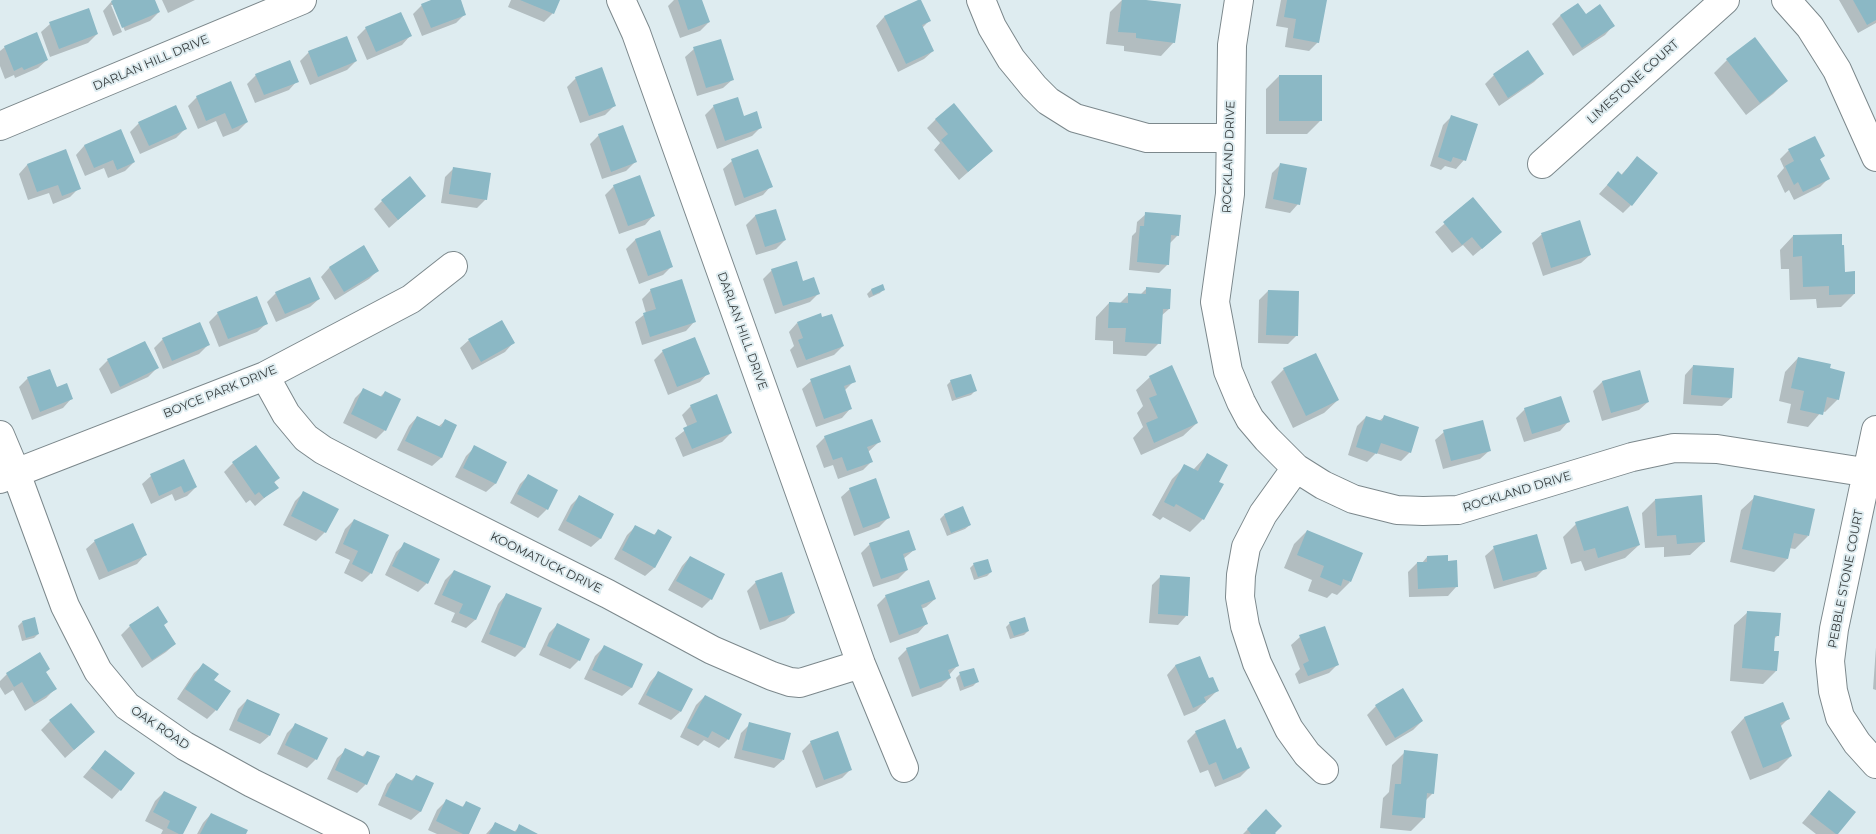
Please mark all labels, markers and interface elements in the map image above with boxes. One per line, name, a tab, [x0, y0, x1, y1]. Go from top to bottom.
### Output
street label: DARLAN HILL DRIVE	[91, 32, 211, 94]
street label: LIMESTONE COURT	[1584, 37, 1682, 127]
street label: ROCKLAND DRIVE	[1220, 101, 1238, 213]
street label: DARLAN HILL DRIVE	[714, 270, 770, 392]
street label: BOYCE PARK DRIVE	[161, 363, 279, 421]
street label: ROCKLAND DRIVE	[1461, 469, 1573, 515]
street label: PEBBLE STONE COURT	[1825, 508, 1867, 650]
street label: KOOMATUCK DRIVE	[488, 530, 604, 596]
street label: OAK ROAD	[128, 703, 192, 753]

